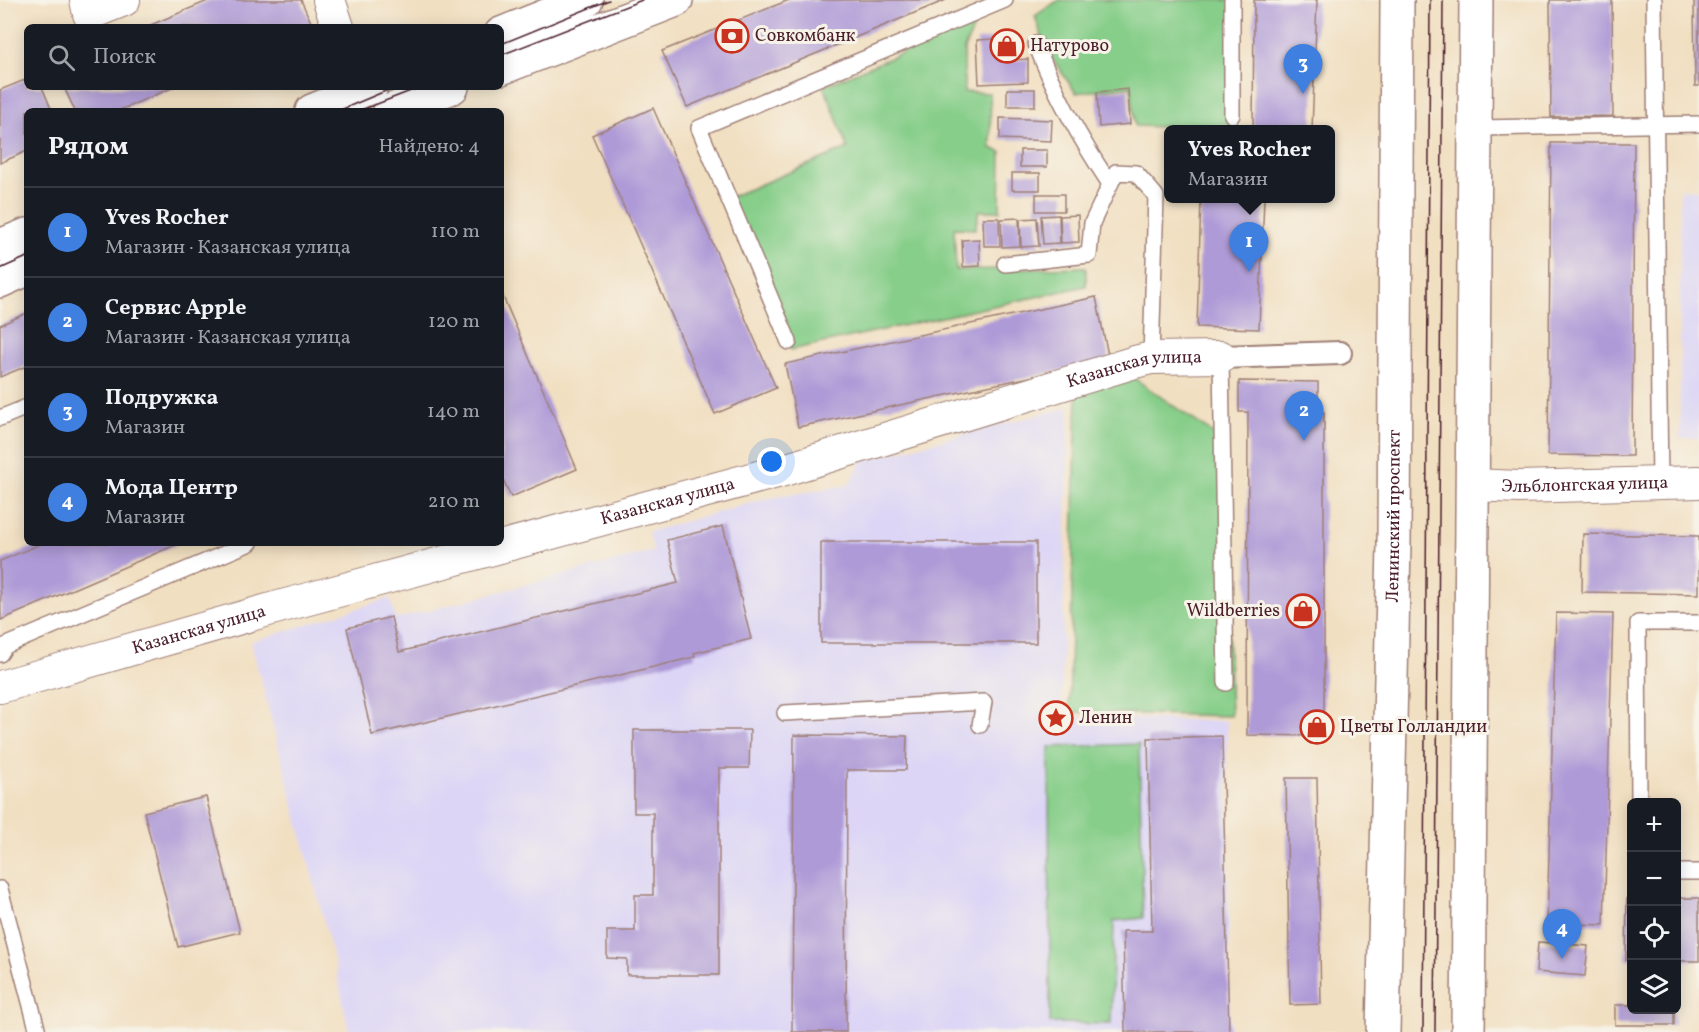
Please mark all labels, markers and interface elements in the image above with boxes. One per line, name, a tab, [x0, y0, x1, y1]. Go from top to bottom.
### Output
bank icon: Совкомбанк	[714, 18, 750, 54]
search box	[24, 24, 504, 90]
place label: Совкомбанк	[755, 24, 856, 49]
shop icon: Натурово	[989, 28, 1025, 64]
place label: Натурово	[1030, 34, 1109, 59]
icon: search	[45, 41, 78, 74]
text: Поиск	[93, 42, 156, 73]
pin: 3	[1284, 44, 1322, 94]
popup	[1164, 125, 1335, 203]
text: Рядом	[48, 129, 128, 165]
text: Найдено: 4	[379, 133, 480, 161]
text: Yves Rocher	[1188, 135, 1311, 166]
text: Магазин	[1188, 166, 1268, 194]
text: Yves Rocher	[105, 203, 229, 234]
text: 1	[63, 218, 72, 246]
text: 110 m	[431, 218, 480, 246]
pin: 1	[1230, 222, 1268, 272]
text: Магазин · Казанская улица	[105, 234, 351, 262]
text: Сервис Apple	[105, 293, 246, 324]
text: 2	[62, 308, 73, 336]
text: 120 m	[428, 308, 480, 336]
text: Магазин · Казанская улица	[105, 324, 351, 352]
street label: Казанская улица	[1064, 345, 1202, 395]
text: Подружка	[105, 383, 218, 414]
pin: 2	[1284, 392, 1324, 441]
text: 3	[62, 398, 73, 426]
text: 140 m	[427, 398, 480, 426]
text: Магазин	[105, 414, 185, 442]
street label: Ленинский проспект	[1380, 430, 1407, 603]
your location	[757, 447, 786, 476]
street label: Эльблонгская улица	[1501, 470, 1669, 500]
street label: Казанская улица	[598, 471, 738, 532]
text: Мода Центр	[105, 473, 238, 504]
text: 4	[61, 488, 74, 516]
text: 210 m	[428, 488, 480, 516]
text: Магазин	[105, 504, 185, 532]
shop icon: Wildberries	[1285, 593, 1321, 629]
street label: Казанская улица	[129, 599, 269, 661]
place label: Wildberries	[1186, 599, 1280, 624]
place icon: Ленин	[1038, 700, 1074, 736]
place label: Ленин	[1079, 706, 1133, 731]
shop icon: Цветы Голландии	[1299, 709, 1335, 745]
place label: Цветы Голландии	[1340, 715, 1487, 740]
map controls	[1627, 798, 1681, 1014]
button: +	[1627, 798, 1681, 852]
button: −	[1627, 852, 1681, 906]
button: locate	[1627, 906, 1681, 960]
pin: 4	[1542, 910, 1582, 959]
button: layers	[1627, 960, 1681, 1014]

